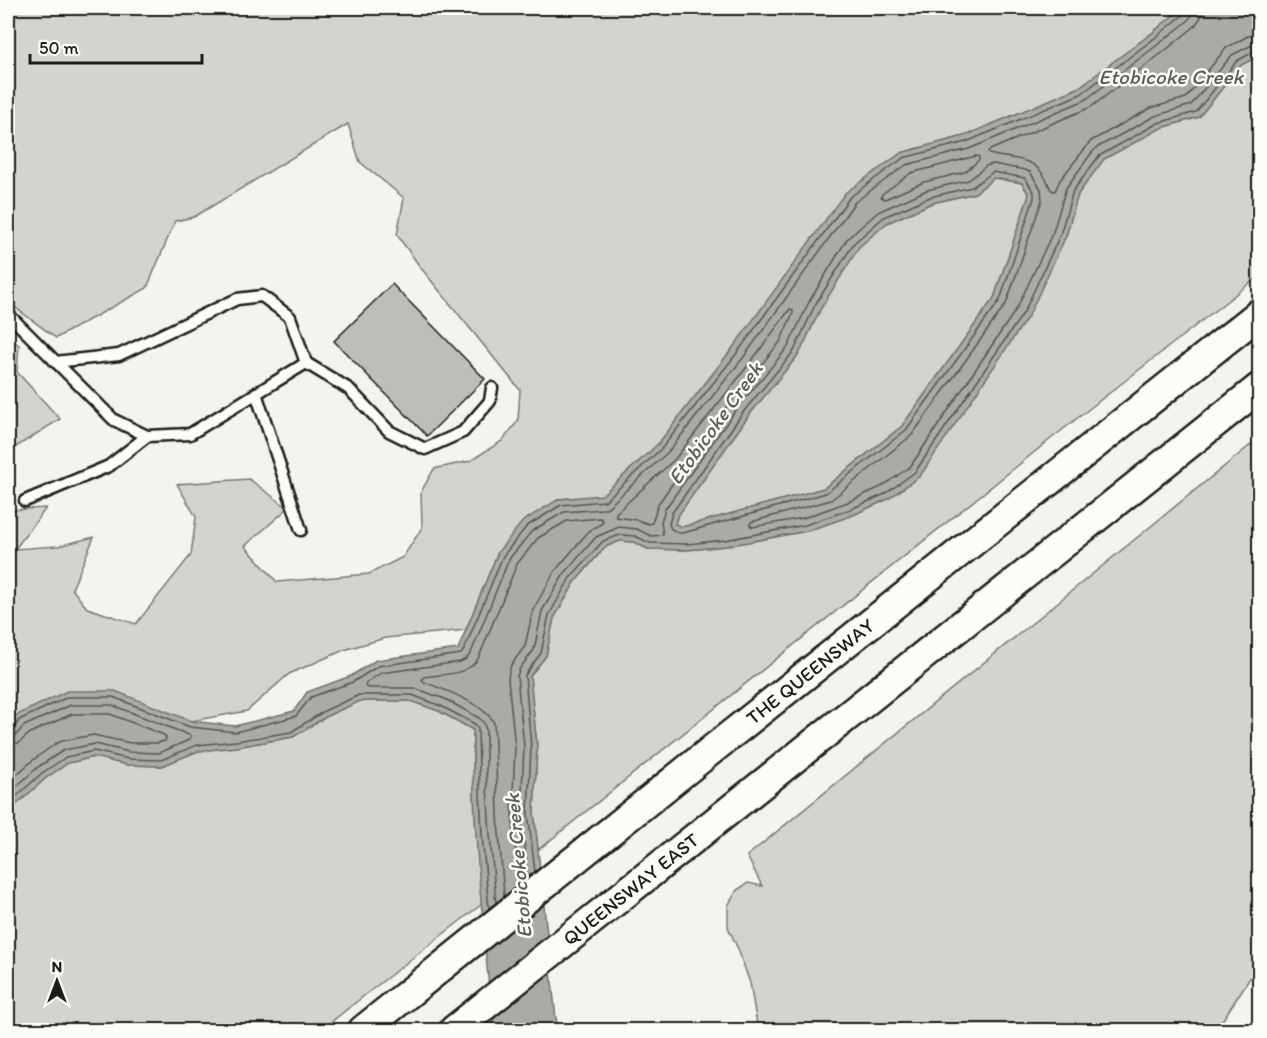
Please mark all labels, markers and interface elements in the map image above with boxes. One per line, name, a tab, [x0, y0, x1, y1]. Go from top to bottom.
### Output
scale bar	[30, 27, 202, 65]
text: 50 m	[39, 37, 79, 59]
water label: Etobicoke Creek	[1099, 64, 1245, 89]
water label: Etobicoke Creek	[662, 356, 768, 489]
street label: THE QUEENSWAY	[741, 613, 879, 730]
water label: Etobicoke Creek	[499, 792, 537, 939]
street label: QUEENSWAY EAST	[558, 828, 703, 950]
north arrow	[27, 951, 87, 1011]
text: N	[52, 957, 62, 976]

